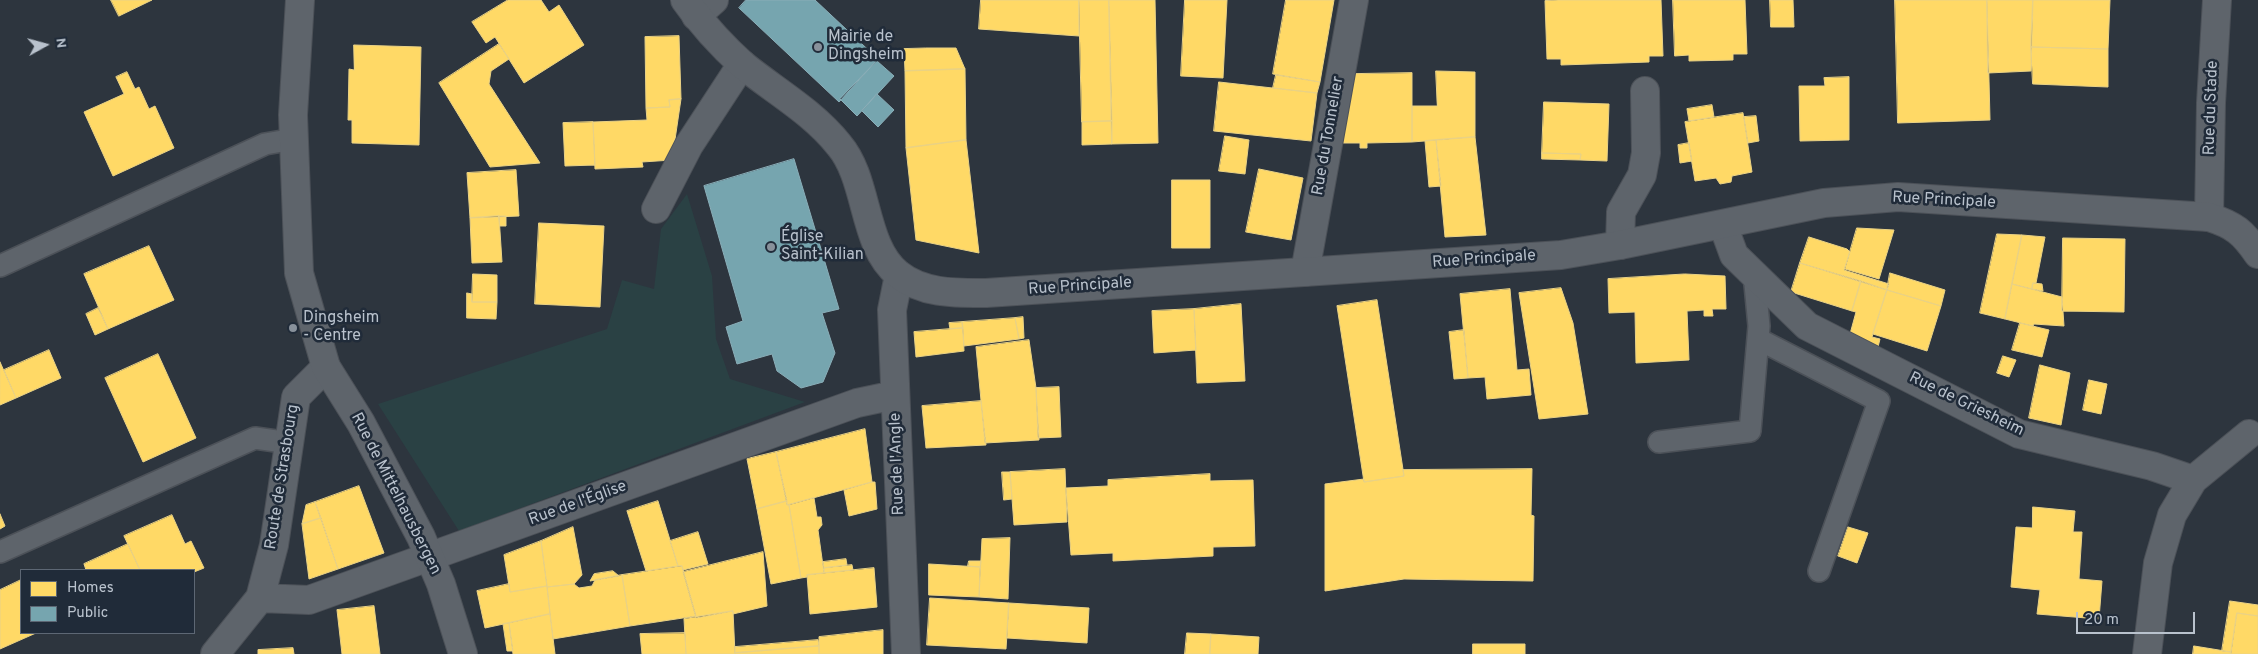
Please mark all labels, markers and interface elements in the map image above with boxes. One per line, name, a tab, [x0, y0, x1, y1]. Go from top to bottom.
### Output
north arrow	[20, 20, 70, 70]
place label: Mairie de Dingsheim	[828, 28, 904, 66]
text: N	[51, 37, 69, 49]
marker: Mairie de Dingsheim	[812, 41, 824, 53]
street label: Rue du Stade	[2201, 60, 2223, 156]
street label: Rue du Tonnelier	[1309, 75, 1349, 197]
street label: Rue Principale	[1892, 189, 1996, 213]
place label: Église Saint-Kilian	[781, 228, 864, 266]
marker: Église Saint-Kilian	[765, 241, 777, 253]
street label: Rue Principale	[1432, 247, 1536, 273]
street label: Rue Principale	[1028, 274, 1132, 300]
place label: Dingsheim - Centre	[303, 309, 379, 347]
marker: Dingsheim - Centre	[287, 322, 299, 334]
street label: Rue de Griesheim	[1905, 369, 2027, 441]
street label: Route de Strasbourg	[262, 403, 304, 551]
street label: Rue de Mittelhausbergen	[346, 410, 444, 578]
street label: Rue de l'Angle	[887, 412, 909, 516]
street label: Rue de l'Église	[526, 477, 630, 531]
legend	[20, 569, 195, 634]
text: Homes	[67, 579, 114, 598]
scale bar	[2078, 602, 2197, 634]
text: Public	[67, 604, 108, 623]
text: 20 m	[2084, 611, 2119, 630]

